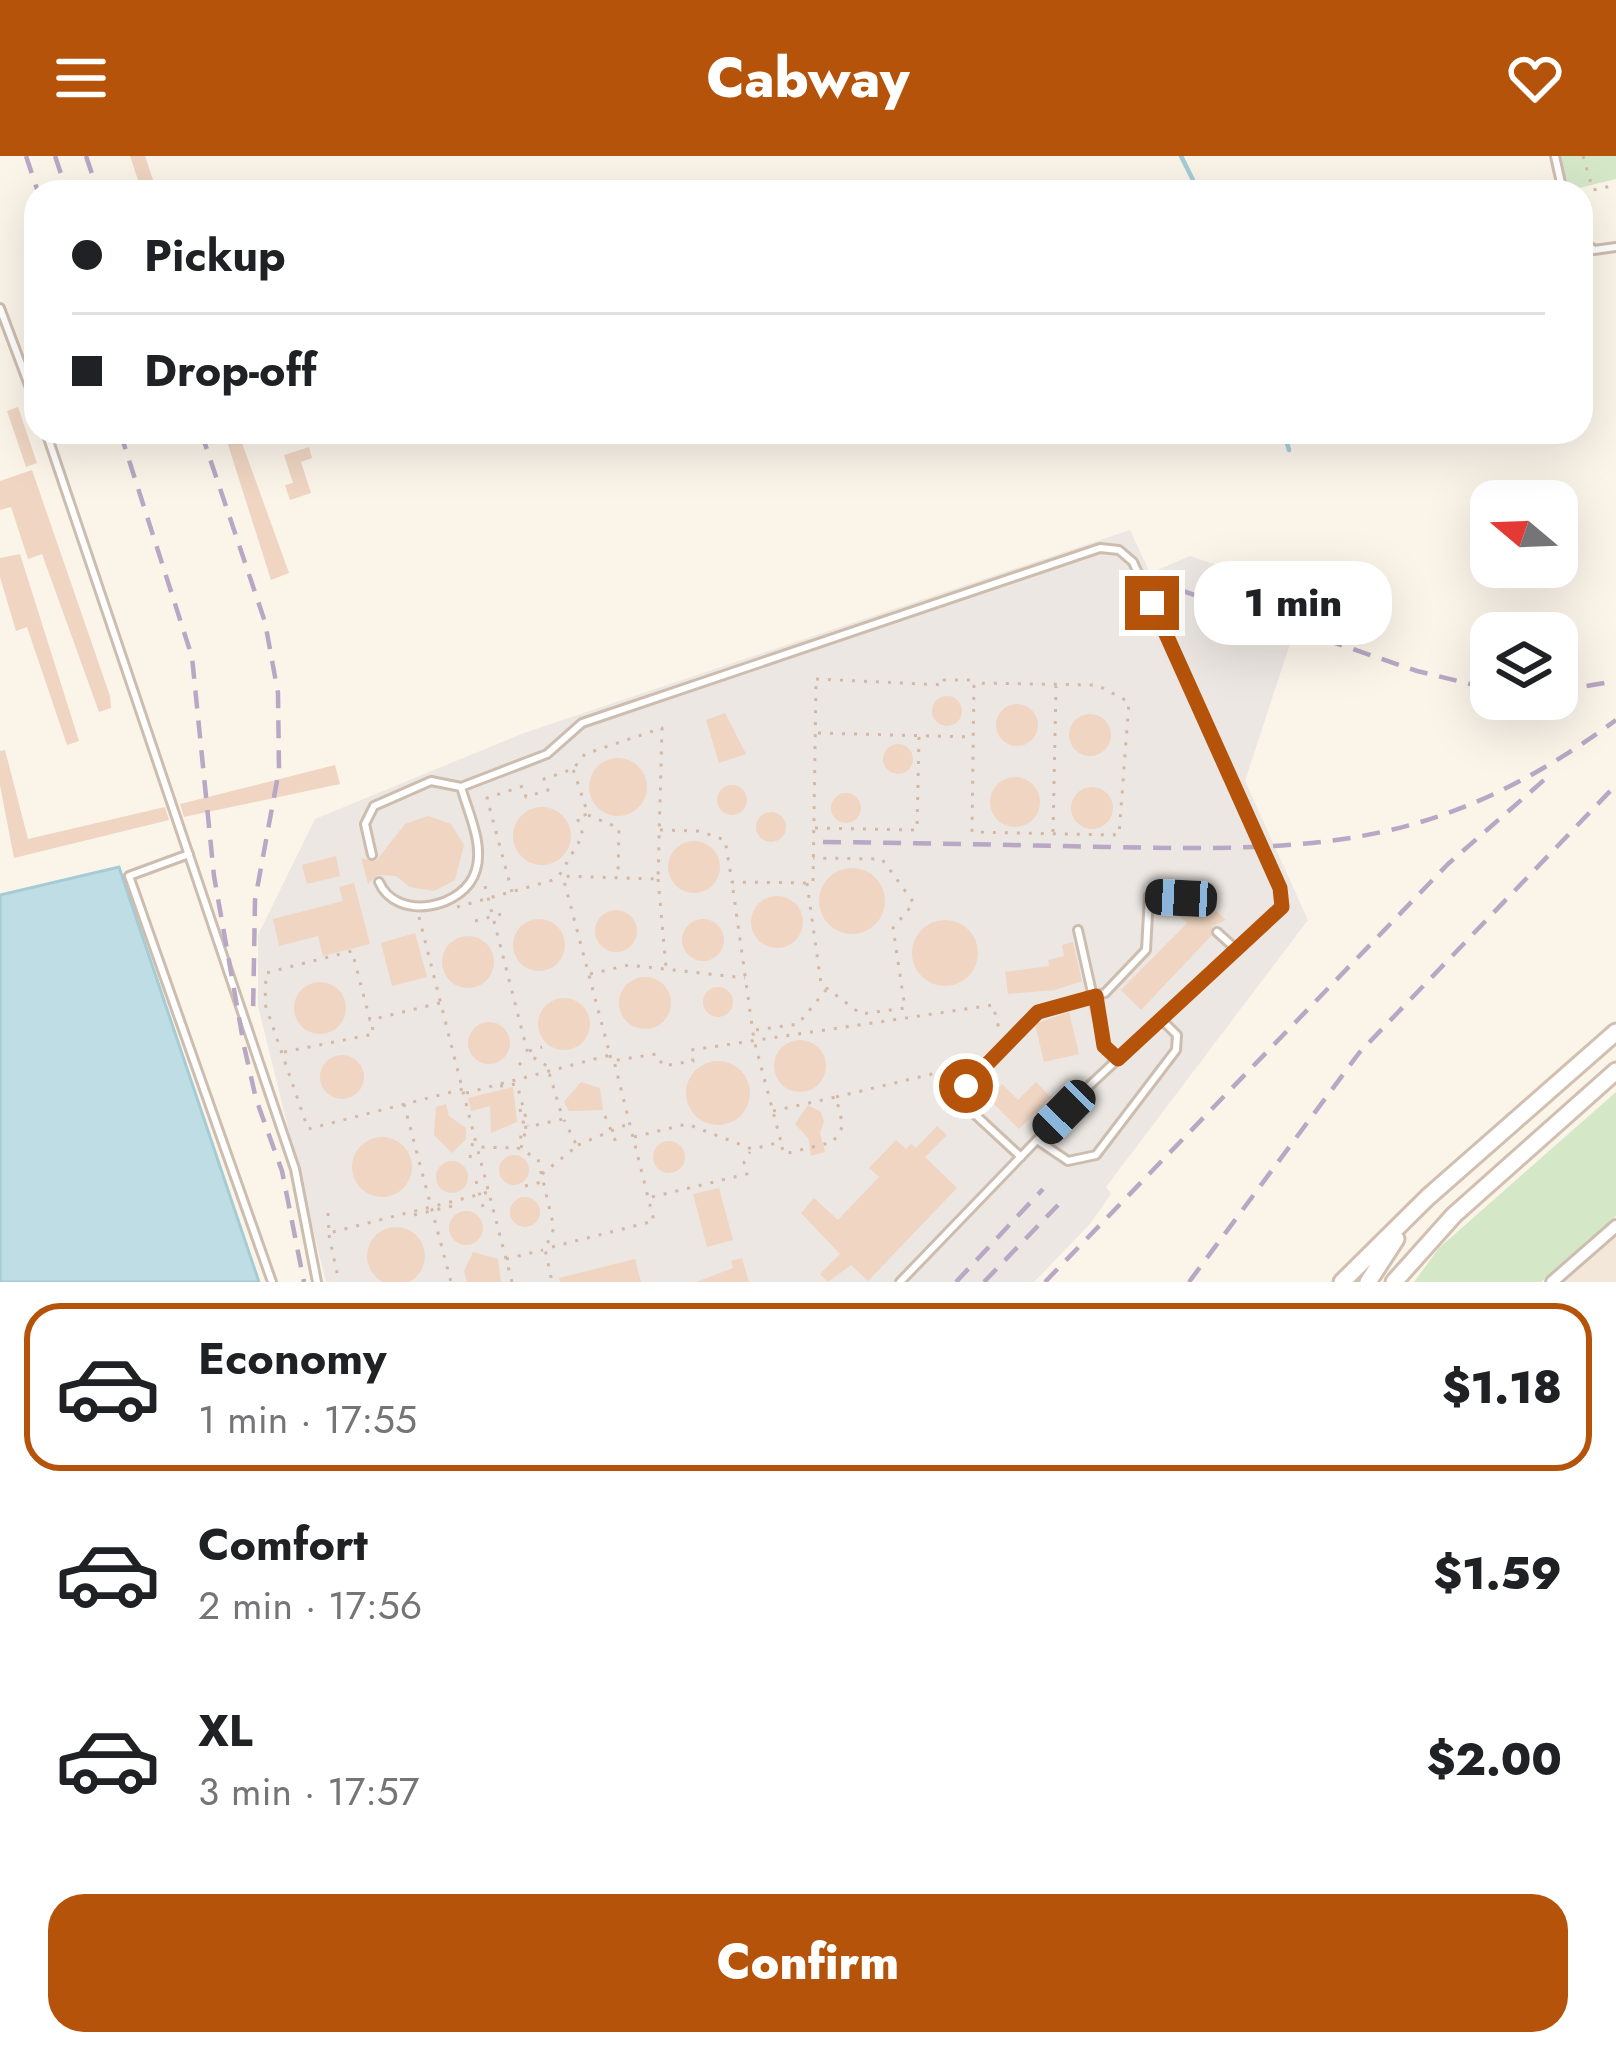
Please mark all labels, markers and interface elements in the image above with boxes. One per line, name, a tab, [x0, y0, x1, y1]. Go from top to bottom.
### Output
text: Cabway	[707, 39, 909, 117]
icon: menu	[48, 45, 114, 111]
icon: heart	[1502, 45, 1568, 111]
text: Pickup	[144, 223, 286, 288]
text: Drop-off	[144, 338, 317, 403]
north arrow	[1470, 480, 1578, 588]
map controls	[1470, 480, 1578, 720]
callout: 1 min	[1194, 561, 1392, 645]
text: 1 min	[1244, 574, 1342, 631]
route end	[1125, 576, 1179, 630]
button: layers	[1470, 612, 1578, 720]
car	[1144, 878, 1218, 918]
route start	[939, 1059, 993, 1113]
car	[1026, 1074, 1102, 1150]
text: Economy	[198, 1326, 386, 1391]
icon: car	[54, 1333, 162, 1441]
text: $1.18	[1442, 1355, 1562, 1420]
text: 1 min · 17:55	[198, 1391, 417, 1448]
text: Comfort	[198, 1512, 368, 1577]
icon: car	[54, 1519, 162, 1627]
text: $1.59	[1433, 1541, 1562, 1606]
text: 2 min · 17:56	[198, 1577, 422, 1634]
text: XL	[198, 1698, 253, 1763]
icon: car	[54, 1705, 162, 1813]
text: $2.00	[1427, 1727, 1562, 1792]
text: 3 min · 17:57	[198, 1763, 419, 1820]
button: Confirm	[48, 1894, 1568, 2032]

